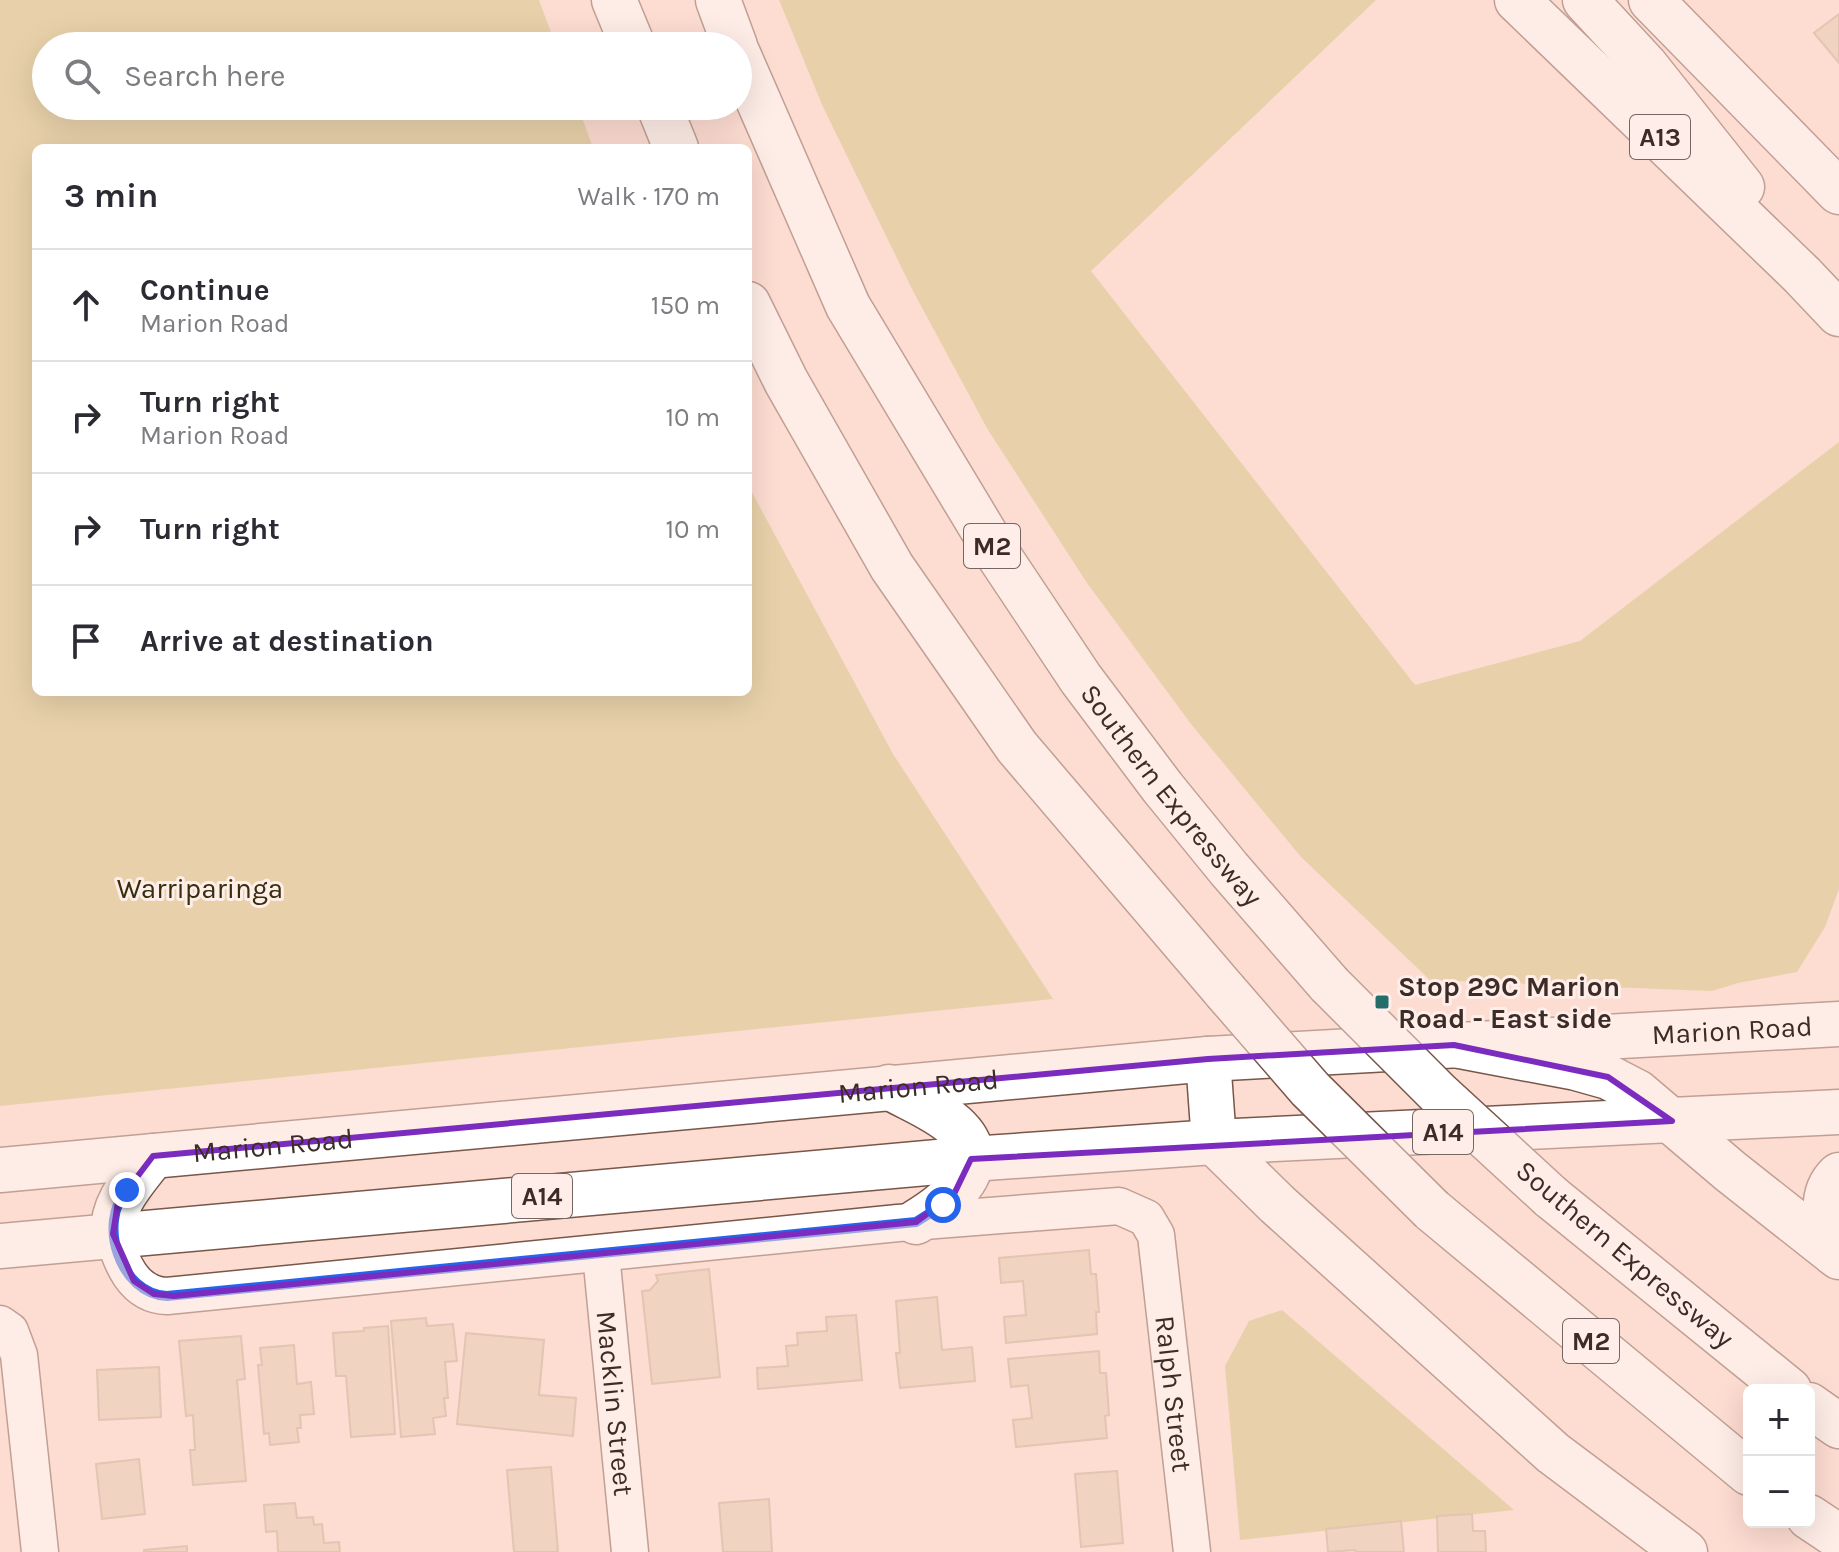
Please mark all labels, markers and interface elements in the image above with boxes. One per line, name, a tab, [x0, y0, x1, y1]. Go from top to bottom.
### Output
search box	[32, 32, 752, 120]
icon: search	[60, 54, 104, 98]
text: Search here	[124, 58, 285, 94]
road number: A13	[1630, 115, 1690, 159]
text: 3 min	[64, 176, 158, 216]
text: Walk · 170 m	[578, 181, 720, 212]
text: Continue	[140, 272, 270, 308]
icon: ahead	[64, 283, 108, 327]
text: 150 m	[651, 290, 720, 321]
text: Marion Road	[140, 308, 289, 339]
text: Turn right	[140, 384, 280, 420]
icon: right	[64, 395, 108, 439]
text: 10 m	[665, 402, 720, 433]
text: Marion Road	[140, 420, 289, 451]
icon: right	[64, 507, 108, 551]
text: Turn right	[140, 511, 280, 547]
text: 10 m	[665, 514, 720, 545]
road number: M2	[964, 524, 1020, 568]
icon: arrive	[64, 619, 108, 663]
text: Arrive at destination	[140, 623, 434, 659]
street label: Southern Expressway	[1074, 677, 1270, 912]
park label: Warriparinga	[117, 872, 283, 905]
place label: Stop 29C Marion Road - East side	[1398, 970, 1620, 1035]
marker: Stop 29C Marion Road - East side	[1373, 993, 1391, 1011]
street label: Marion Road	[1651, 1009, 1813, 1051]
street label: Marion Road	[836, 1062, 1000, 1109]
road number: A14	[1413, 1110, 1473, 1154]
street label: Marion Road	[191, 1121, 355, 1169]
street label: Southern Expressway	[1510, 1153, 1740, 1355]
route end	[109, 1172, 145, 1208]
road number: A14	[512, 1174, 572, 1218]
route start	[925, 1187, 961, 1223]
street label: Macklin Street	[590, 1309, 641, 1497]
street label: Ralph Street	[1149, 1314, 1199, 1474]
road number: M2	[1563, 1319, 1619, 1363]
map controls	[1743, 1384, 1815, 1528]
button: +	[1743, 1384, 1815, 1456]
button: −	[1743, 1456, 1815, 1528]

